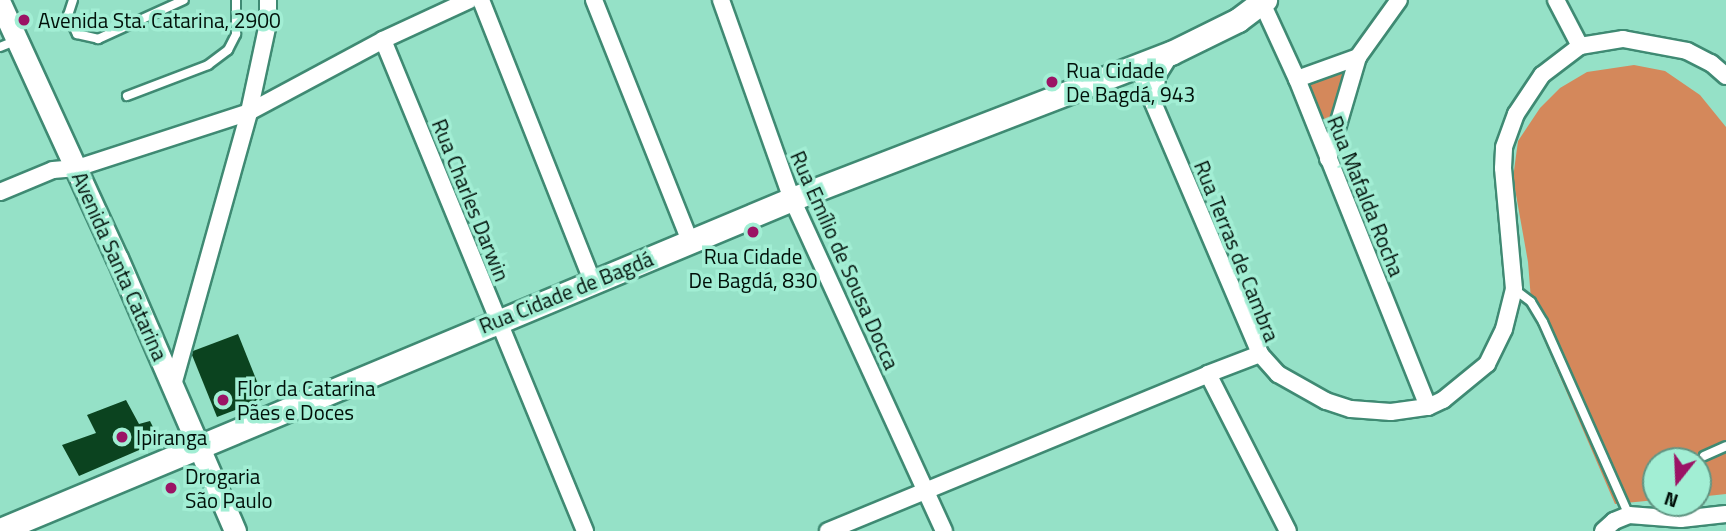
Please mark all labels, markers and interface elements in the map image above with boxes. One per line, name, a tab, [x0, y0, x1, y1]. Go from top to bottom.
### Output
place label: Avenida Sta. Catarina, 2900	[38, 7, 281, 33]
marker: Avenida Sta. Catarina, 2900	[16, 12, 32, 28]
place label: Rua Cidade De Bagdá, 943	[1066, 57, 1195, 107]
marker: Rua Cidade De Bagdá, 943	[1044, 74, 1060, 90]
street label: Rua Mafalda Rocha	[1322, 112, 1410, 280]
street label: Rua Charles Darwin	[427, 115, 515, 285]
street label: Rua Emílio de Sousa Docca	[785, 147, 905, 373]
street label: Rua Terras de Cambra	[1189, 157, 1285, 345]
street label: Avenida Santa Catarina	[67, 168, 173, 364]
marker: Rua Cidade De Bagdá, 830	[745, 224, 761, 240]
place label: Rua Cidade De Bagdá, 830	[688, 243, 818, 293]
street label: Rua Cidade de Bagdá	[475, 246, 657, 338]
place label: Flor da Catarina Pães e Doces	[237, 375, 376, 425]
marker: Flor da Catarina Pães e Doces	[215, 392, 231, 408]
place label: Ipiranga	[136, 424, 207, 450]
marker: Ipiranga	[114, 429, 130, 445]
north arrow	[1642, 447, 1712, 517]
place label: Drogaria São Paulo	[185, 463, 273, 513]
marker: Drogaria São Paulo	[163, 480, 179, 496]
text: N	[1660, 485, 1682, 516]

